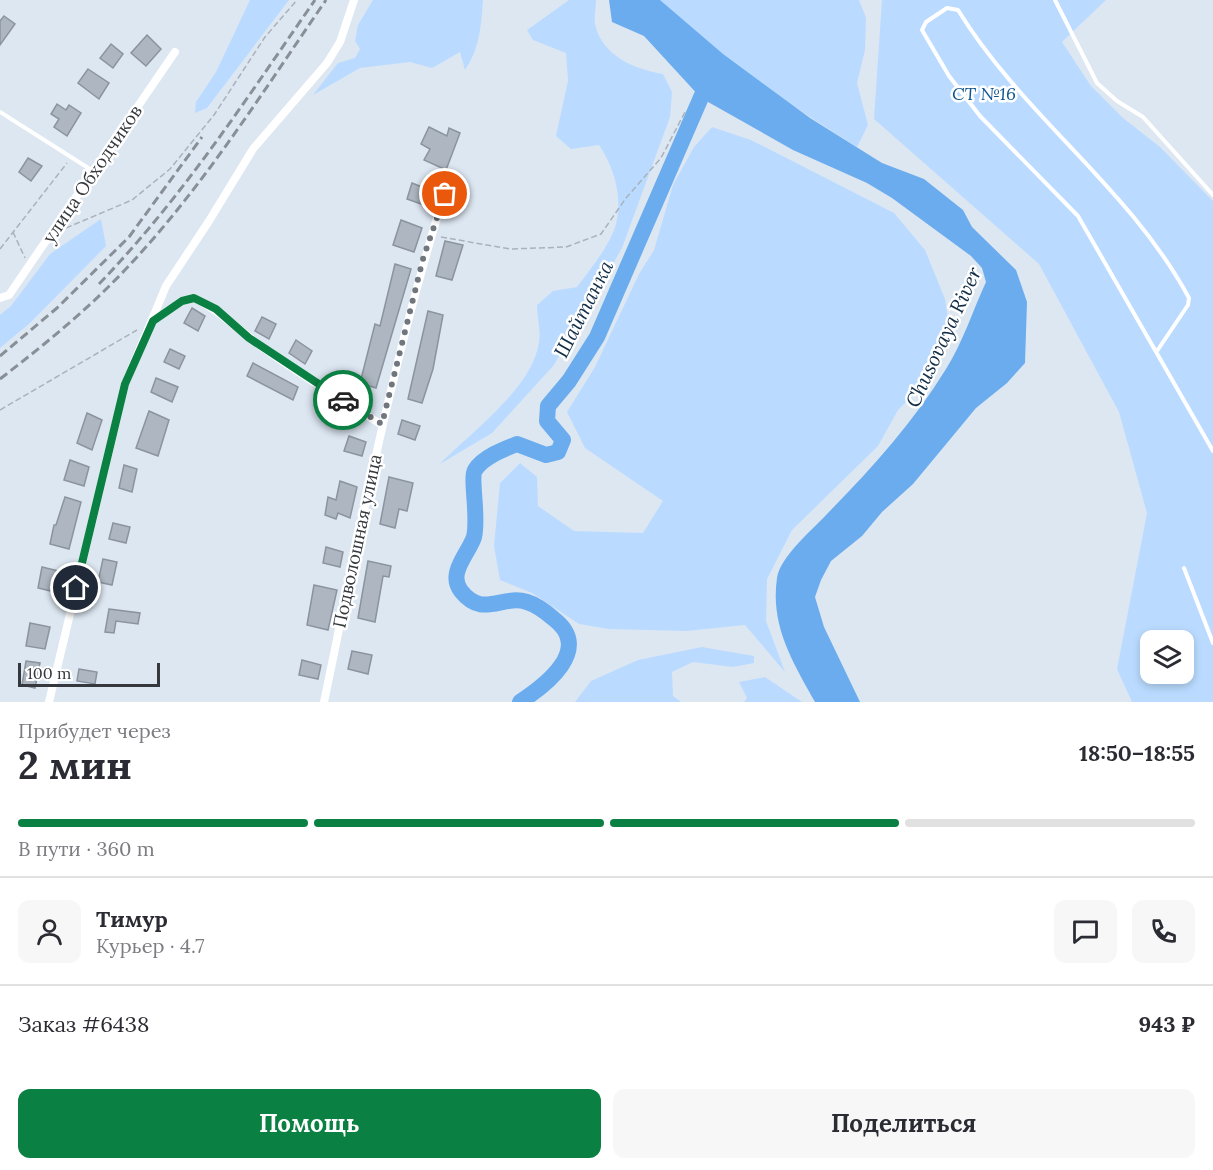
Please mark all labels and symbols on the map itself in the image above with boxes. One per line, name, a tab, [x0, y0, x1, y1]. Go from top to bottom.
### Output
park label: СТ №16	[952, 82, 1016, 105]
street label: улица Обходчиков	[37, 100, 147, 248]
pin	[419, 168, 470, 219]
water label: Шайтанка	[548, 256, 618, 362]
water label: Chusovaya River	[900, 262, 987, 411]
courier	[313, 370, 373, 430]
street label: Подволошная улица	[327, 452, 387, 630]
pin	[50, 562, 101, 613]
scale bar	[18, 660, 160, 688]

